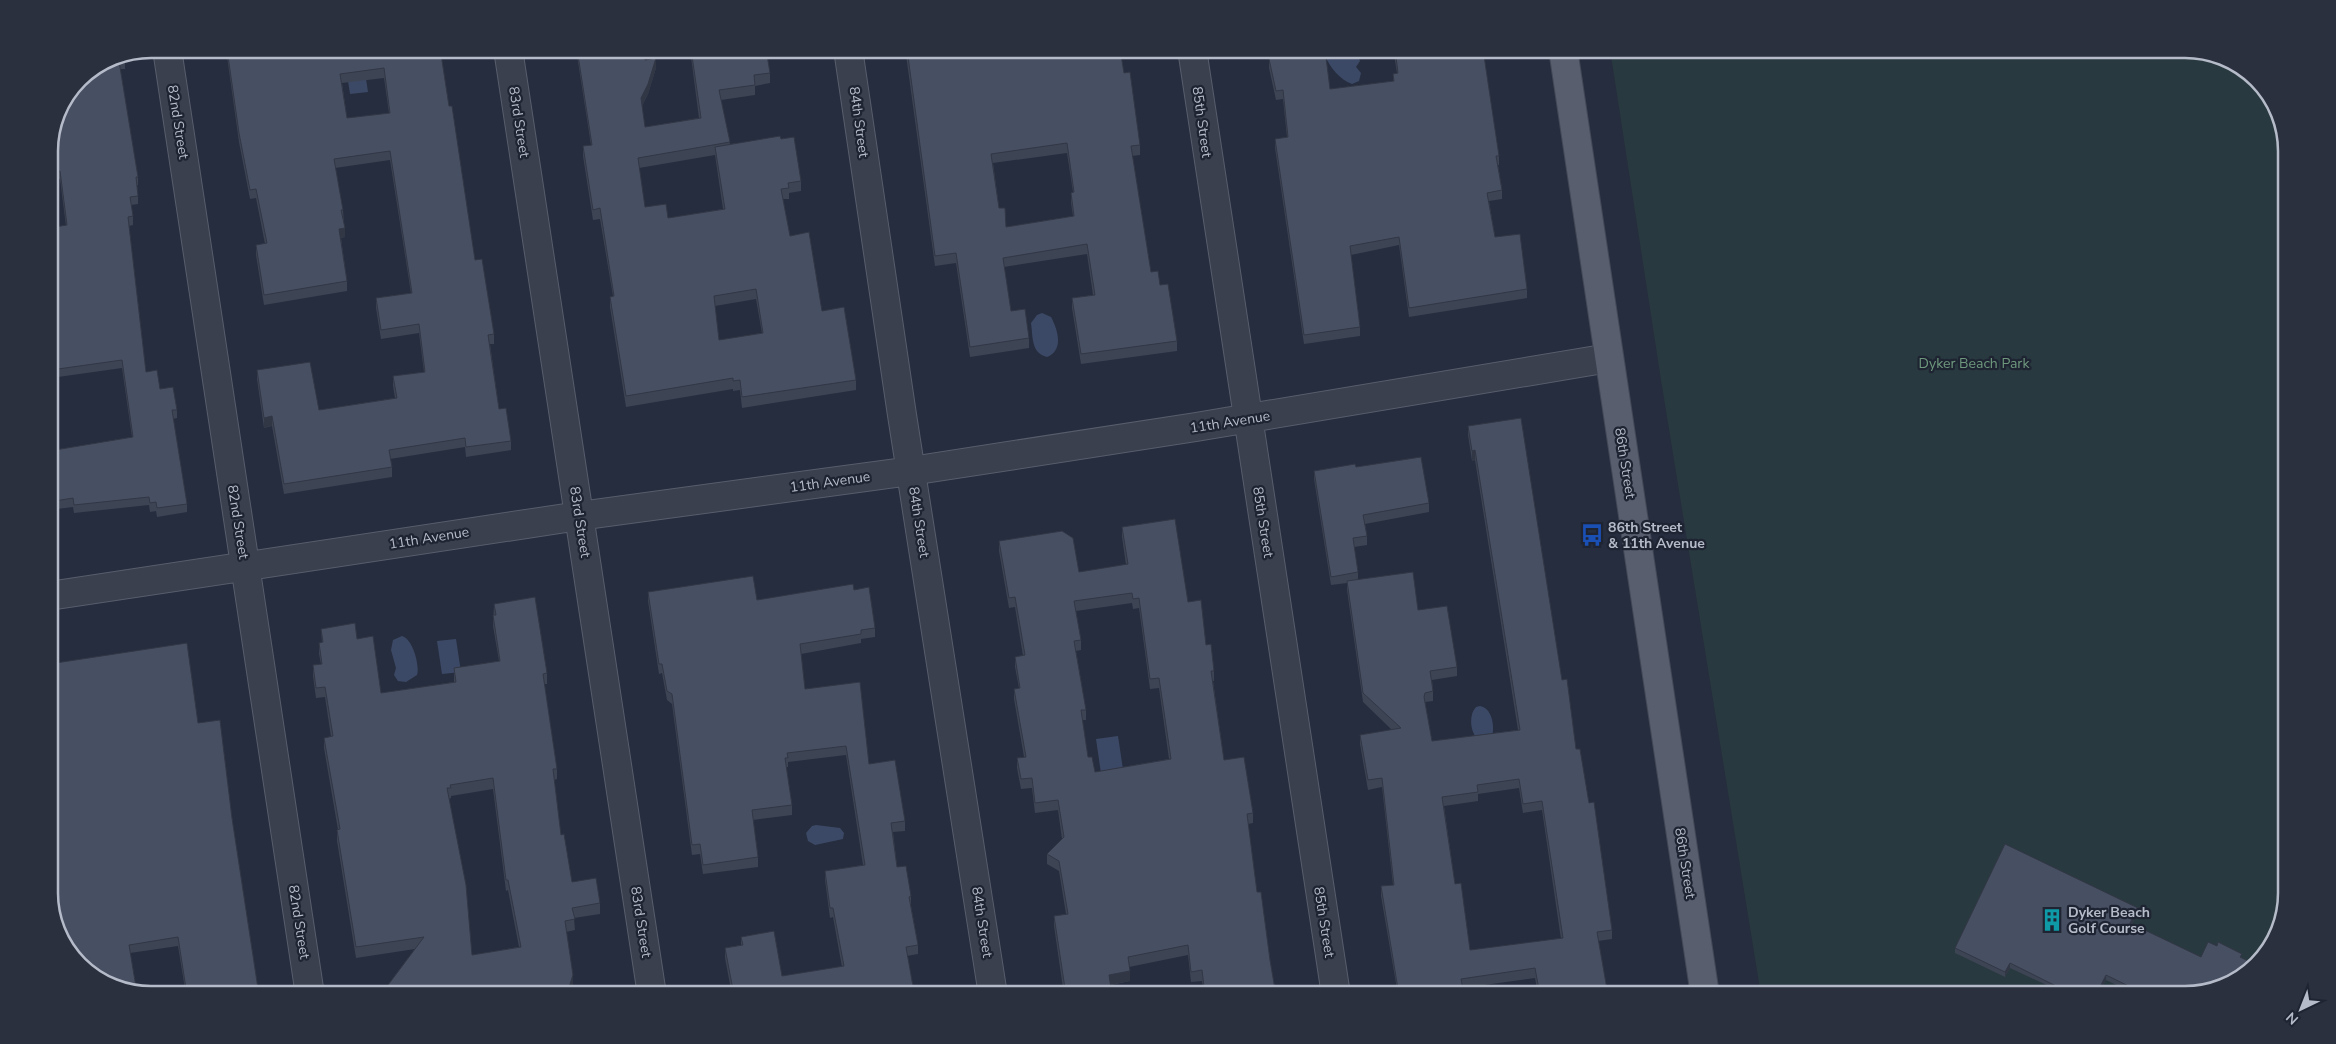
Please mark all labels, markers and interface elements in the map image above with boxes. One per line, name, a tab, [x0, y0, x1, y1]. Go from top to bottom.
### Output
street label: 82nd Street	[163, 84, 193, 160]
street label: 83rd Street	[504, 85, 534, 159]
street label: 84th Street	[845, 85, 873, 159]
street label: 85th Street	[1188, 85, 1216, 159]
park label: Dyker Beach Park	[1919, 354, 2030, 373]
street label: 11th Avenue	[1189, 406, 1271, 438]
street label: 86th Street	[1610, 426, 1640, 500]
street label: 11th Avenue	[789, 467, 871, 497]
street label: 82nd Street	[223, 484, 253, 560]
street label: 83rd Street	[565, 485, 595, 559]
street label: 84th Street	[904, 485, 934, 559]
street label: 85th Street	[1248, 485, 1278, 559]
place label: 86th Street & 11th Avenue	[1608, 518, 1705, 553]
street label: 11th Avenue	[388, 522, 470, 554]
bus stop icon: 86th Street & 11th Avenue	[1579, 522, 1605, 548]
street label: 86th Street	[1670, 826, 1700, 900]
street label: 82nd Street	[284, 884, 314, 960]
street label: 83rd Street	[626, 885, 656, 959]
street label: 84th Street	[967, 885, 997, 959]
street label: 85th Street	[1309, 885, 1339, 959]
place label: Dyker Beach Golf Course	[2068, 903, 2150, 938]
building icon: Dyker Beach Golf Course	[2039, 907, 2065, 933]
north arrow	[2276, 984, 2326, 1034]
text: N	[2282, 1008, 2303, 1029]

